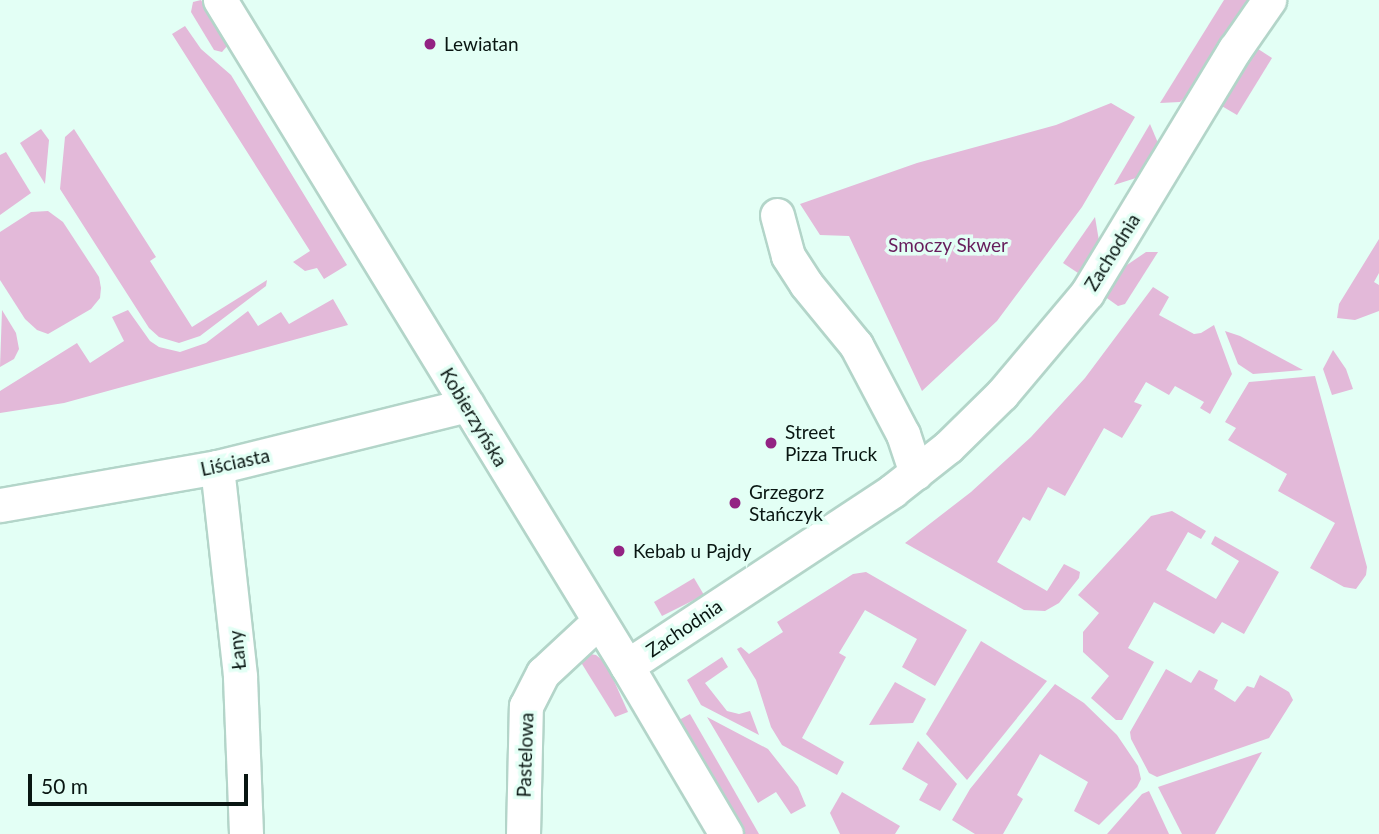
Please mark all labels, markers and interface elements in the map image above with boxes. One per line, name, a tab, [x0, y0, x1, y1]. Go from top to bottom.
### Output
place label: Lewiatan	[444, 33, 519, 55]
marker: Lewiatan	[422, 36, 438, 52]
street label: Zachodnia	[1079, 209, 1145, 295]
park label: Smoczy Skwer	[888, 234, 1008, 256]
street label: Kobierzyńska	[436, 364, 512, 470]
place label: Street Pizza Truck	[785, 421, 878, 465]
marker: Street Pizza Truck	[763, 435, 779, 451]
street label: Liściasta	[198, 444, 272, 480]
place label: Grzegorz Stańczyk	[749, 481, 824, 525]
marker: Grzegorz Stańczyk	[727, 495, 743, 511]
place label: Kebab u Pajdy	[633, 540, 751, 562]
marker: Kebab u Pajdy	[611, 543, 627, 559]
street label: Zachodnia	[642, 594, 726, 662]
street label: Łany	[224, 629, 250, 671]
street label: Pastelowa	[512, 712, 538, 798]
scale bar	[32, 760, 252, 804]
text: 50 m	[41, 773, 88, 798]

